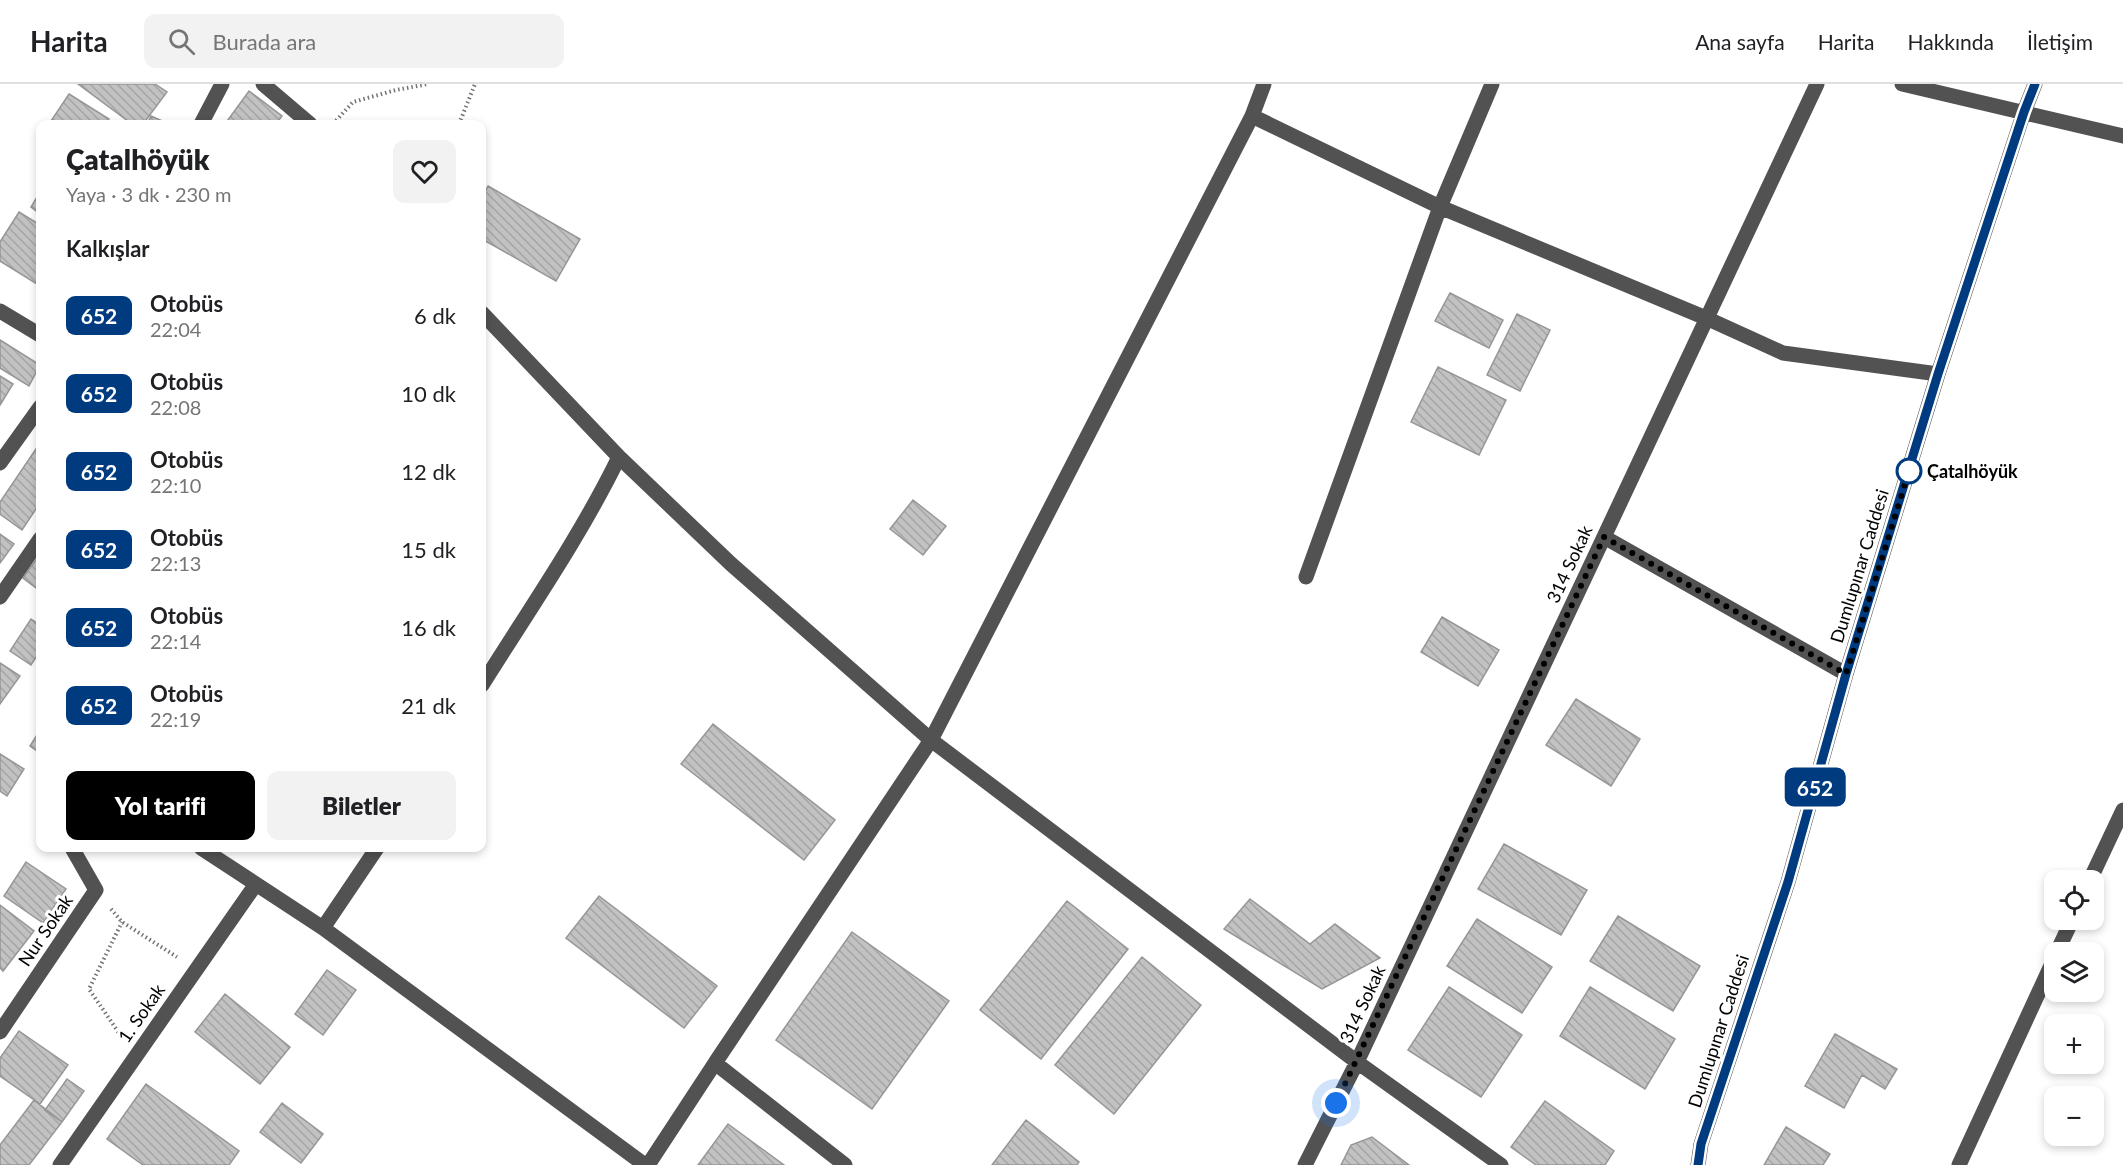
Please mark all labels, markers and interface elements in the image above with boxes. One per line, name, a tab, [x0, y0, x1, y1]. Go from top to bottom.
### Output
search box	[144, 14, 564, 68]
text: Harita	[30, 24, 108, 58]
icon: search	[165, 25, 198, 58]
text: Burada ara	[213, 28, 316, 55]
text: Ana sayfa	[1695, 29, 1785, 54]
text: Harita	[1818, 29, 1874, 54]
text: Hakkında	[1907, 29, 1994, 54]
text: İletişim	[2027, 29, 2093, 54]
button: heart	[393, 140, 456, 203]
text: Çatalhöyük	[66, 142, 209, 176]
text: Yaya · 3 dk · 230 m	[66, 182, 231, 206]
text: Kalkışlar	[66, 235, 150, 262]
text: Otobüs	[150, 290, 223, 317]
text: 6 dk	[414, 302, 456, 329]
text: 652	[81, 303, 117, 328]
text: 22:04	[150, 317, 201, 341]
text: Otobüs	[150, 368, 223, 395]
text: 10 dk	[401, 380, 456, 407]
text: 652	[81, 381, 117, 406]
text: 22:08	[150, 395, 201, 419]
text: Otobüs	[150, 446, 223, 473]
text: 12 dk	[401, 458, 456, 485]
marker: Çatalhöyük	[1896, 458, 1922, 484]
text: 652	[81, 459, 117, 484]
place label: Çatalhöyük	[1927, 460, 2018, 482]
text: 22:10	[150, 473, 201, 497]
street label: Dumlupınar Caddesi	[1825, 486, 1893, 646]
street label: 314 Sokak	[1541, 521, 1597, 606]
text: Otobüs	[150, 524, 223, 551]
text: 15 dk	[401, 536, 456, 563]
text: 652	[81, 537, 117, 562]
text: 22:13	[150, 551, 201, 575]
text: Otobüs	[150, 602, 223, 629]
text: 16 dk	[401, 614, 456, 641]
text: 652	[81, 615, 117, 640]
text: 22:14	[150, 629, 201, 653]
text: Otobüs	[150, 680, 223, 707]
text: 21 dk	[401, 692, 456, 719]
text: 652	[81, 693, 117, 718]
text: 22:19	[150, 707, 201, 731]
line badge: 652	[1780, 768, 1850, 806]
button: Yol tarifi	[66, 771, 255, 840]
button: Biletler	[267, 771, 456, 840]
text: 652	[1797, 775, 1833, 800]
map controls	[2044, 870, 2104, 1146]
button: locate	[2044, 870, 2104, 930]
street label: Nur Sokak	[13, 889, 77, 970]
button: layers	[2044, 942, 2104, 1002]
street label: Dumlupınar Caddesi	[1683, 952, 1753, 1110]
street label: 314 Sokak	[1334, 961, 1390, 1046]
street label: 1. Sokak	[113, 979, 170, 1047]
button: +	[2044, 1014, 2104, 1074]
button: −	[2044, 1086, 2104, 1146]
your location	[1321, 1088, 1351, 1118]

